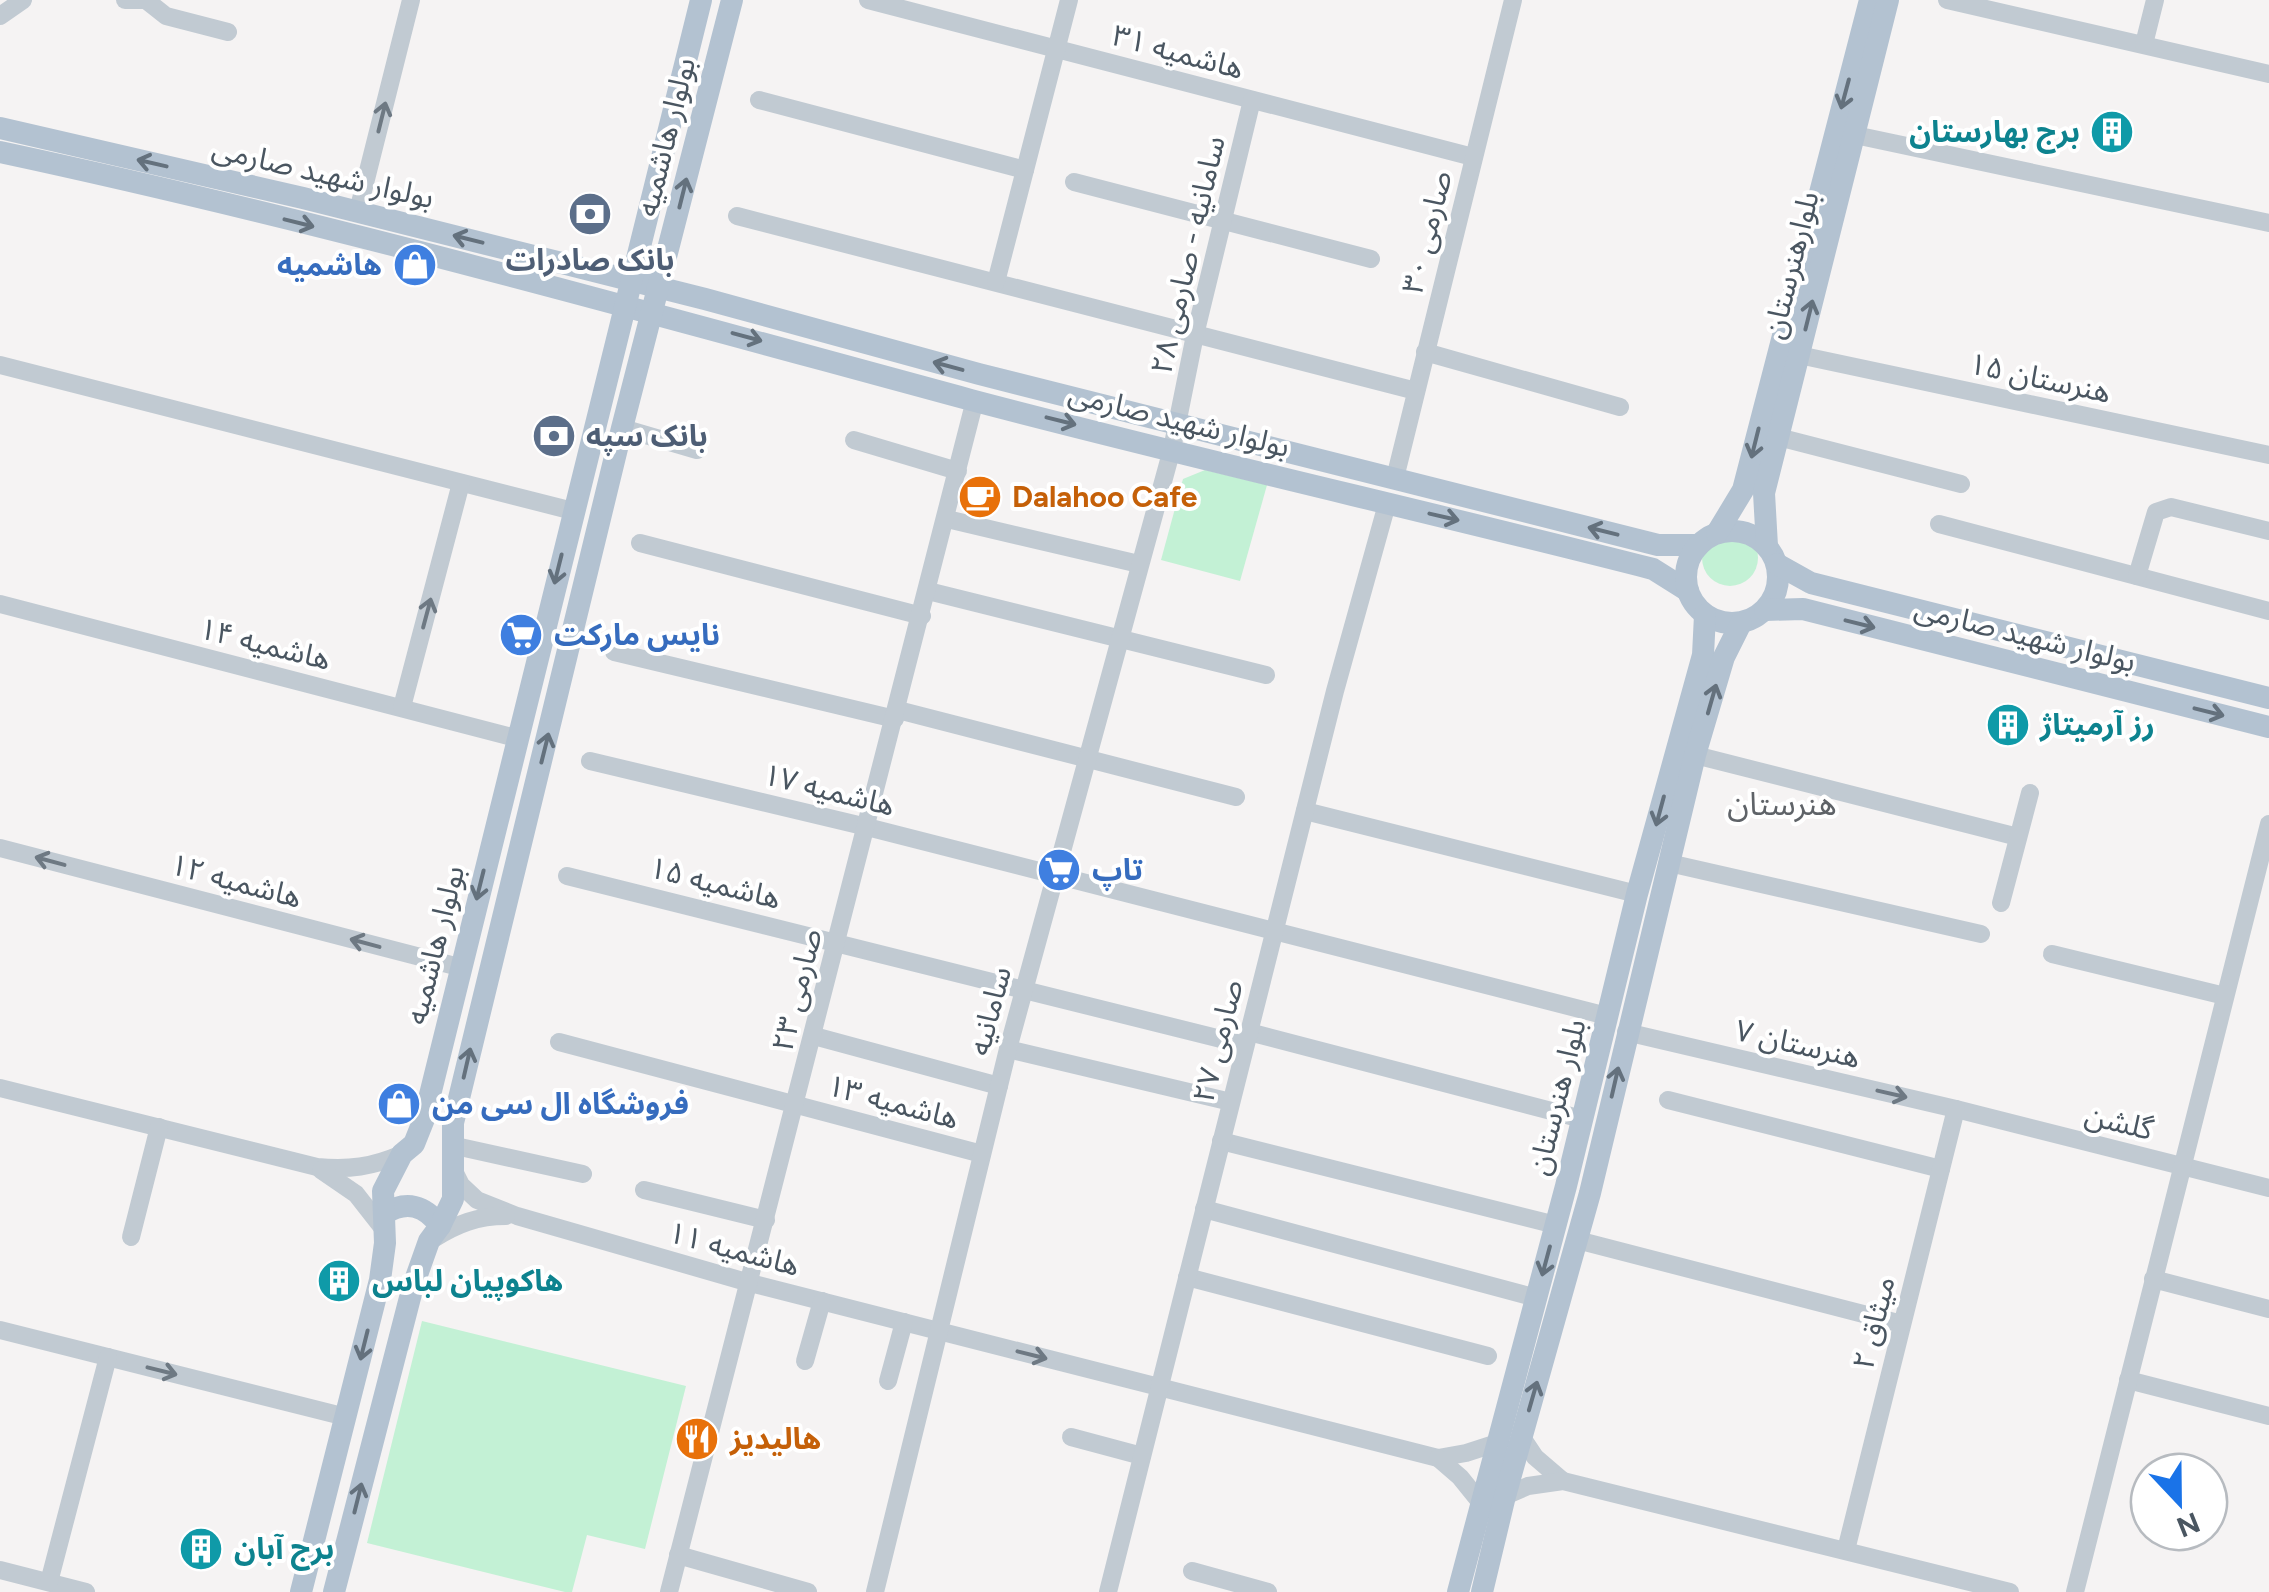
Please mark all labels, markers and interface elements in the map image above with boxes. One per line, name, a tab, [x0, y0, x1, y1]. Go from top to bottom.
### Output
street label: هاشمیه ۳۱	[1108, 16, 1248, 87]
street label: بولوار هاشمیه	[628, 54, 703, 220]
one-way arrow	[1835, 77, 1853, 109]
one-way arrow	[374, 102, 392, 134]
building icon: برج بهارستان	[2089, 109, 2135, 155]
place label: برج بهارستان	[1909, 113, 2080, 154]
street label: بولوار شهید صارمی	[209, 129, 438, 216]
street label: سامانیه - صارمی ۲۸	[1142, 132, 1233, 377]
one-way arrow	[137, 153, 169, 171]
street label: صارمی ۳۰	[1393, 167, 1460, 297]
one-way arrow	[674, 178, 693, 209]
street label: بلوارهنرستان	[1754, 187, 1827, 342]
bank icon: بانک صادرات	[567, 191, 613, 237]
one-way arrow	[283, 214, 314, 233]
one-way arrow	[453, 229, 485, 247]
place label: بانک صادرات	[506, 241, 674, 278]
shop icon: هاشمیه	[392, 242, 438, 288]
place label: هاشمیه	[277, 246, 382, 283]
one-way arrow	[1801, 300, 1820, 331]
one-way arrow	[731, 329, 762, 348]
street label: هنرستان ۱۵	[1966, 344, 2114, 411]
one-way arrow	[933, 356, 964, 374]
street label: بولوار شهید صارمی	[1065, 374, 1293, 465]
bank icon: بانک سپه	[531, 413, 577, 459]
one-way arrow	[1045, 413, 1076, 432]
place label: بانک سپه	[586, 417, 708, 456]
one-way arrow	[1745, 426, 1763, 458]
cafe icon: Dalahoo Cafe	[957, 474, 1003, 520]
place label: Dalahoo Cafe	[1012, 478, 1198, 515]
one-way arrow	[1427, 509, 1459, 528]
one-way arrow	[1588, 521, 1620, 539]
one-way arrow	[548, 553, 567, 584]
street label: بولوار شهید صارمی	[1911, 589, 2139, 680]
one-way arrow	[418, 598, 437, 629]
street label: هاشمیه ۱۴	[195, 609, 335, 678]
supermarket icon: نایس مارکت	[498, 612, 544, 658]
one-way arrow	[1844, 615, 1875, 634]
place label: نایس مارکت	[554, 616, 720, 653]
one-way arrow	[1704, 683, 1722, 715]
building icon: رز آرمیتاژ	[1985, 702, 2031, 748]
one-way arrow	[2193, 704, 2224, 723]
place label: رز آرمیتاژ	[2038, 706, 2155, 743]
one-way arrow	[537, 733, 555, 765]
street label: هاشمیه ۱۷	[759, 755, 899, 824]
district label: هنرستان	[1727, 785, 1837, 823]
one-way arrow	[1650, 795, 1668, 827]
street label: هاشمیه ۱۲	[166, 845, 306, 916]
supermarket icon: تاپ	[1036, 847, 1082, 893]
street label: هاشمیه ۱۵	[645, 848, 785, 917]
one-way arrow	[35, 851, 67, 869]
place label: تاپ	[1092, 851, 1143, 891]
street label: بولوار هاشمیه	[397, 862, 472, 1028]
one-way arrow	[470, 868, 488, 900]
street label: صارمی ۲۳	[763, 925, 830, 1055]
one-way arrow	[350, 932, 381, 951]
street label: سامانیه	[960, 962, 1019, 1059]
street label: صارمی ۲۷	[1184, 976, 1251, 1106]
street label: هنرستان ۷	[1732, 1011, 1864, 1076]
street label: بلوار هنرستان	[1519, 1015, 1594, 1179]
one-way arrow	[459, 1048, 477, 1080]
street label: هاشمیه ۱۳	[823, 1066, 963, 1137]
one-way arrow	[1607, 1067, 1625, 1099]
shop icon: فروشگاه ال سی من	[376, 1081, 422, 1127]
place label: فروشگاه ال سی من	[432, 1085, 689, 1122]
one-way arrow	[1875, 1086, 1907, 1104]
street label: گلشن	[2081, 1095, 2158, 1148]
street label: هاشمیه ۱۱	[664, 1213, 804, 1284]
one-way arrow	[1536, 1245, 1555, 1276]
building icon: هاکوپیان لباس	[316, 1258, 362, 1304]
place label: هاکوپیان لباس	[372, 1262, 563, 1301]
street label: میثاق ۲	[1844, 1272, 1903, 1373]
one-way arrow	[354, 1328, 372, 1360]
one-way arrow	[1016, 1346, 1047, 1365]
one-way arrow	[145, 1363, 177, 1381]
one-way arrow	[1525, 1381, 1543, 1412]
restaurant icon: هالیدیز	[674, 1416, 720, 1462]
place label: هالیدیز	[728, 1420, 821, 1457]
north arrow	[2129, 1452, 2229, 1552]
one-way arrow	[350, 1482, 369, 1514]
text: N	[2172, 1505, 2205, 1545]
building icon: برج آبان	[178, 1526, 224, 1572]
place label: برج آبان	[234, 1530, 334, 1571]

